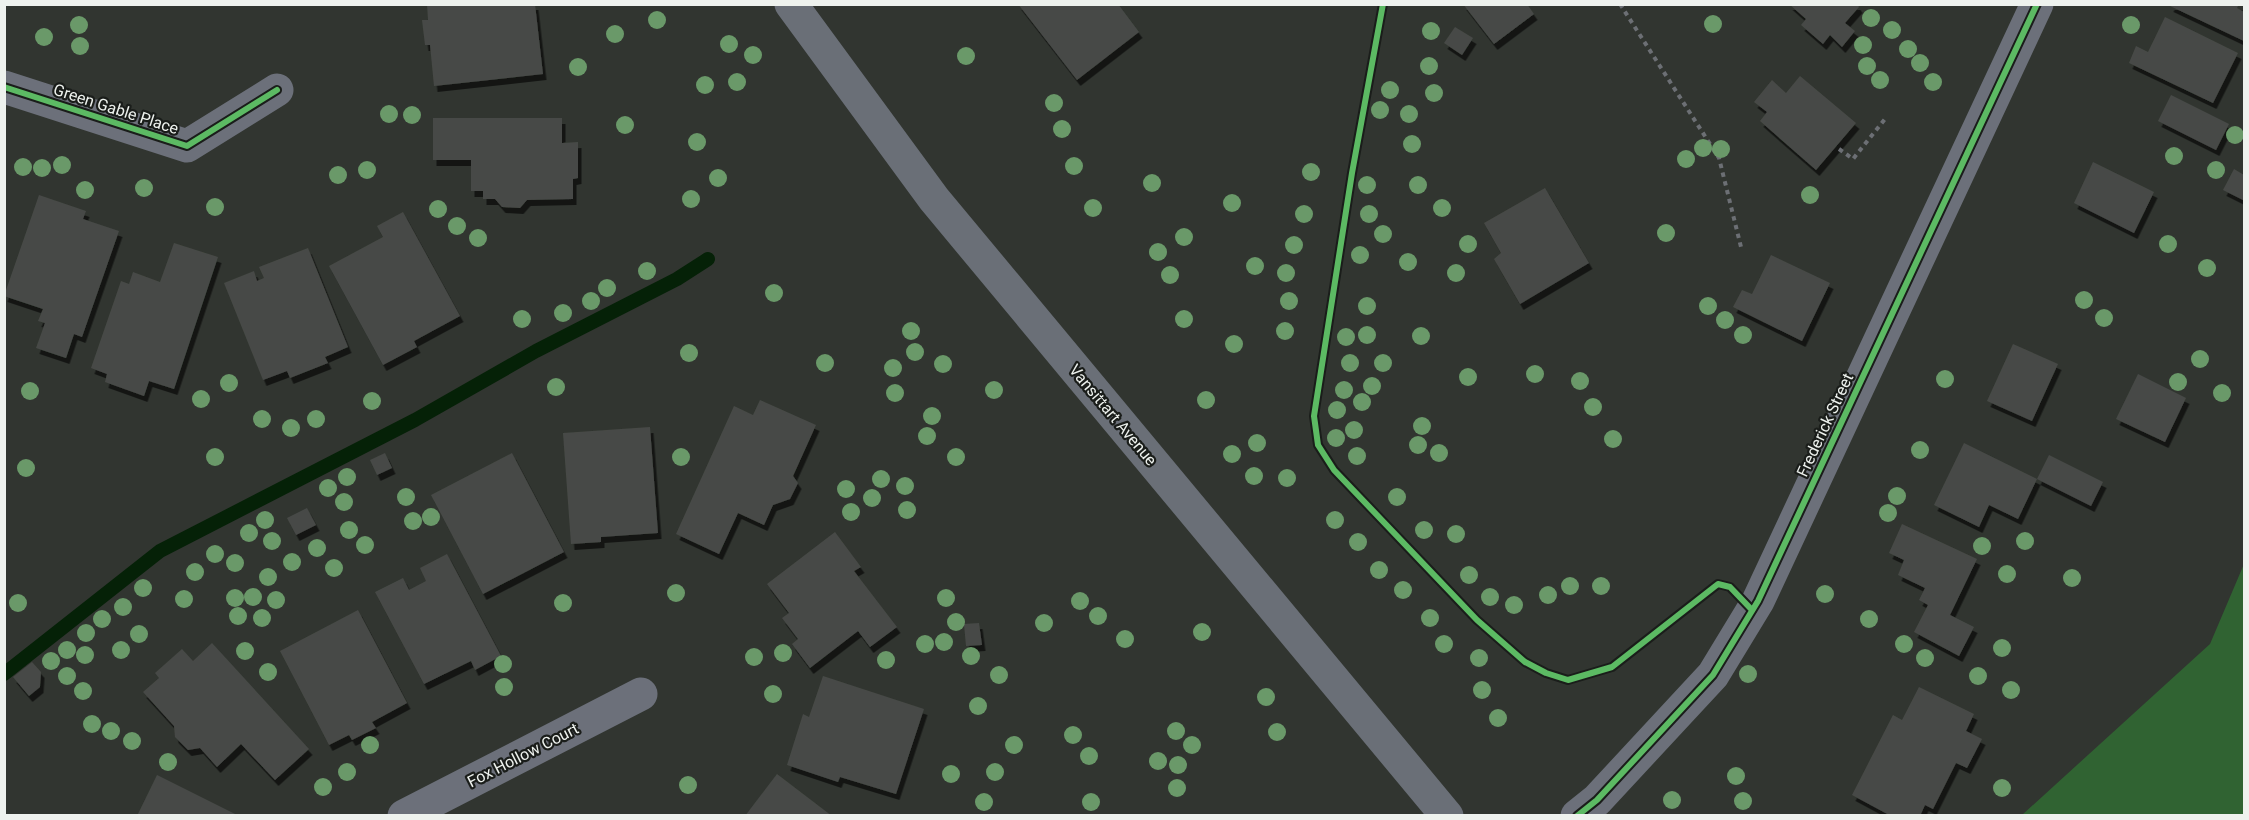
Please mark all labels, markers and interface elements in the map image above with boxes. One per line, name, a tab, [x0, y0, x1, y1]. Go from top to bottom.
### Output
street label: Green Gable Place	[51, 80, 181, 138]
street label: Vansittart Avenue	[1065, 361, 1161, 469]
street label: Frederick Street	[1793, 370, 1857, 480]
street label: Fox Hollow Court	[464, 719, 582, 791]

